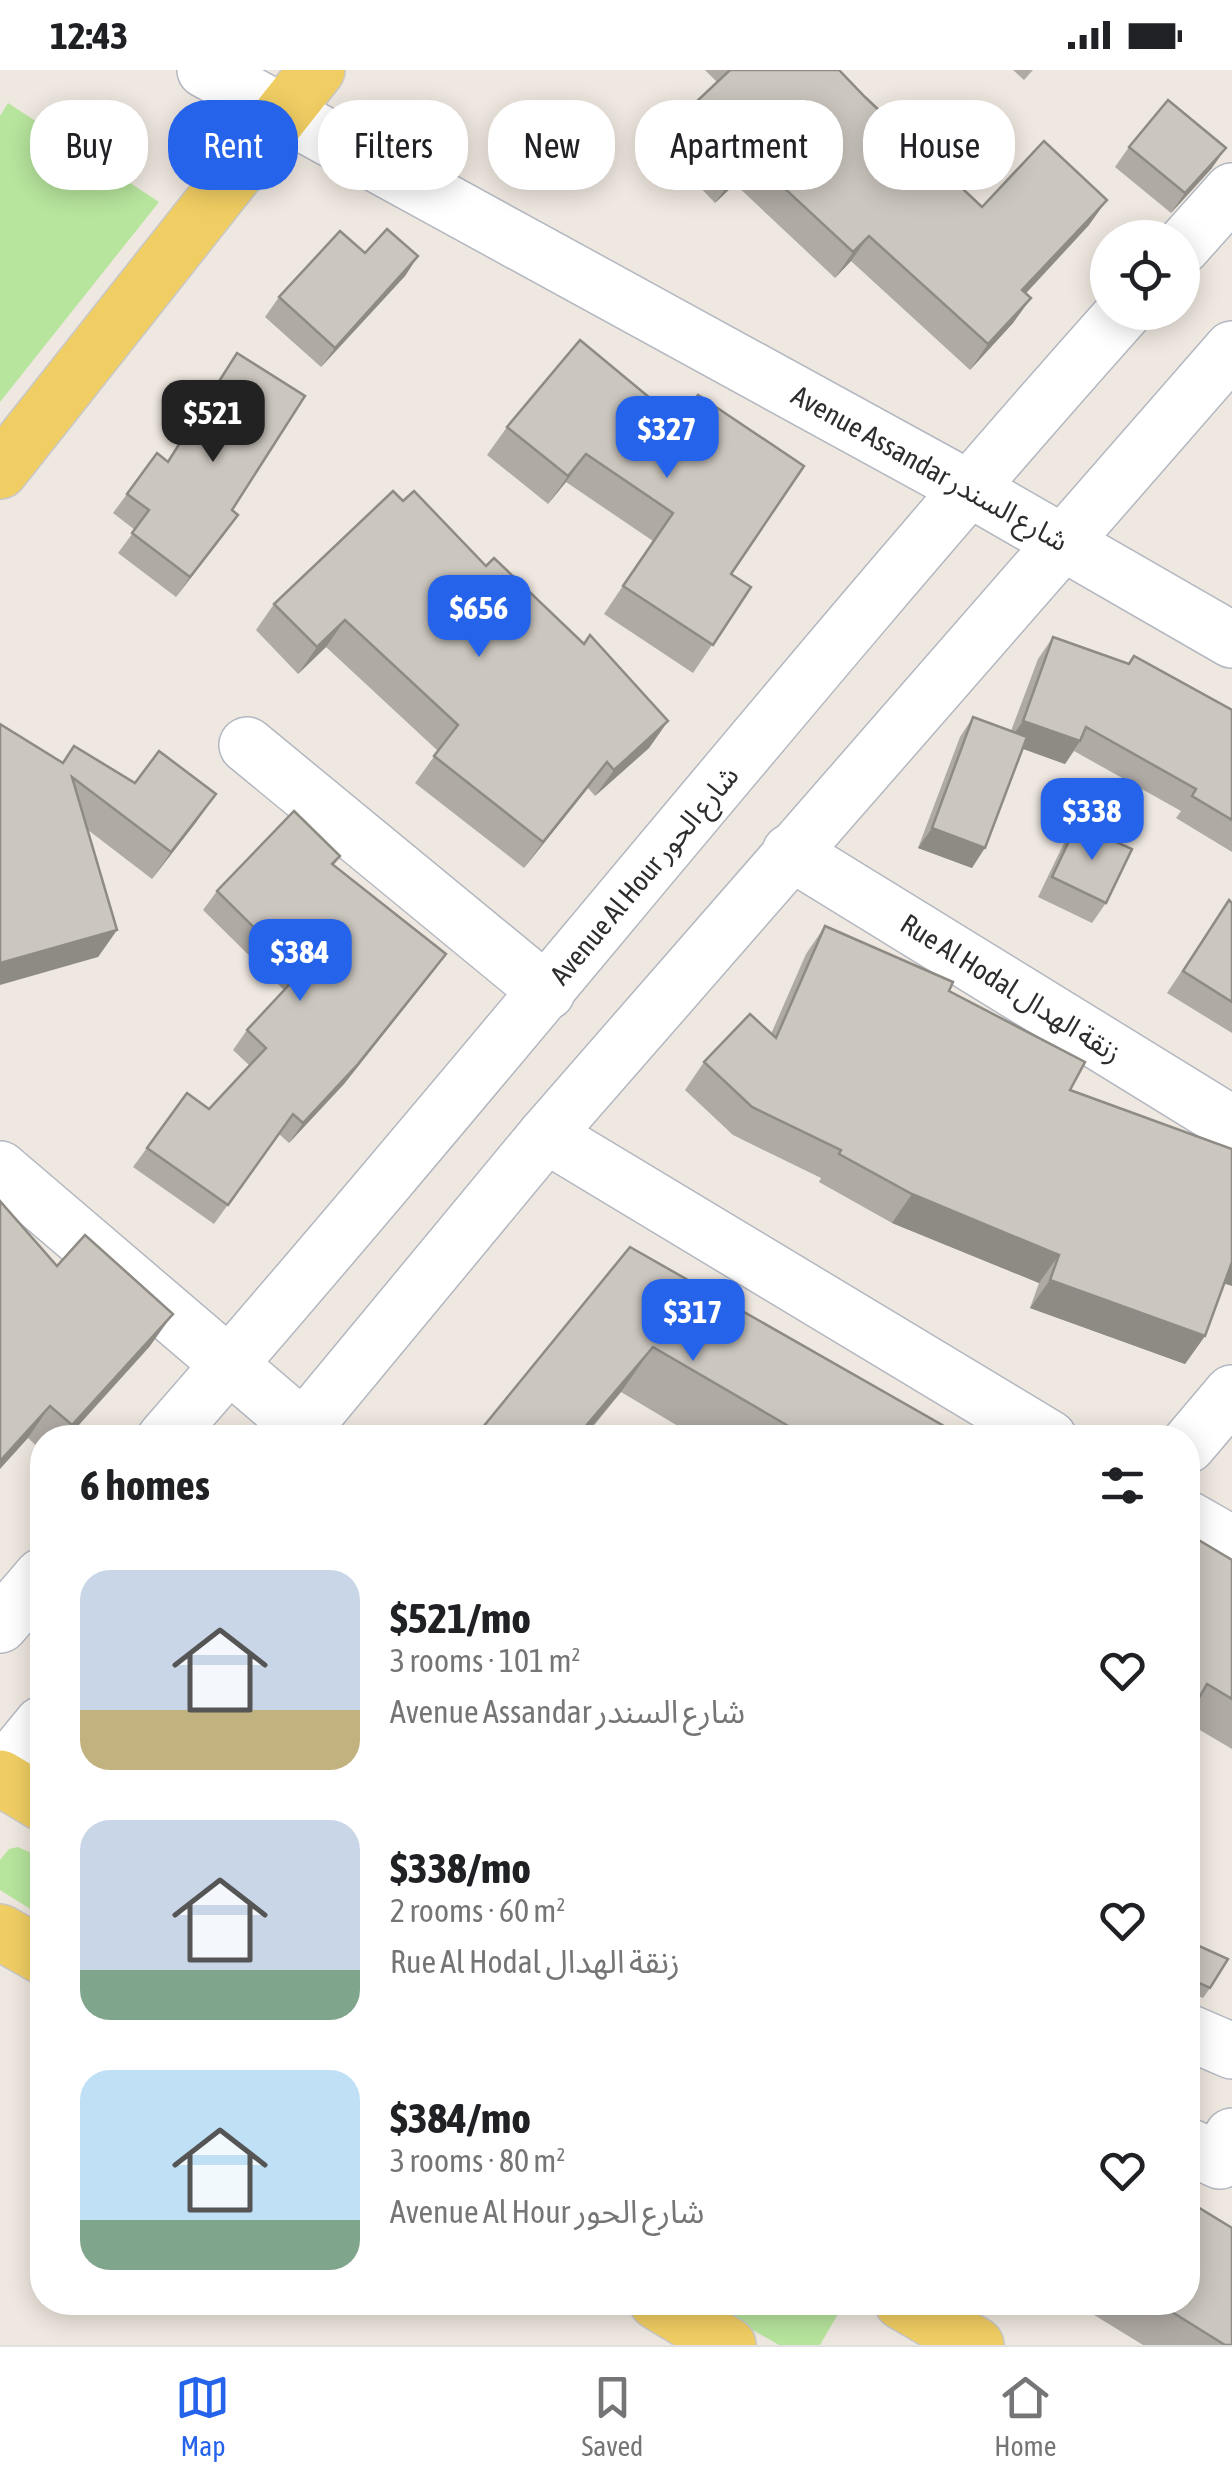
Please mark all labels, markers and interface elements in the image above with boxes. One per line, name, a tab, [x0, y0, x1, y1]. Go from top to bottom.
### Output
text: 12:43	[50, 14, 128, 57]
chip: Buy	[30, 100, 148, 190]
chip: Rent	[168, 100, 298, 190]
chip: Filters	[318, 100, 468, 190]
chip: New	[488, 100, 615, 190]
chip: Apartment	[635, 100, 843, 190]
chip: House	[863, 100, 1015, 190]
map controls	[1090, 220, 1200, 330]
button: locate	[1090, 220, 1200, 330]
street label: Avenue Assandar شارع السندر	[784, 379, 1074, 562]
pin: $521	[154, 380, 272, 465]
text: $521	[184, 394, 242, 431]
pin: $327	[608, 396, 726, 481]
text: $327	[638, 410, 696, 447]
pin: $656	[420, 575, 538, 660]
text: $656	[450, 589, 508, 626]
street label: Avenue Al Hour شارع الحور	[543, 759, 748, 994]
pin: $338	[1033, 778, 1151, 863]
text: $338	[1063, 792, 1121, 829]
street label: Rue Al Hodal زنقة الهدال	[895, 907, 1127, 1070]
pin: $384	[241, 919, 359, 1004]
text: $384	[271, 933, 329, 970]
pin: $317	[634, 1279, 752, 1364]
text: $317	[664, 1293, 722, 1330]
icon: filters	[1095, 1458, 1150, 1513]
text: 6 homes	[80, 1461, 210, 1509]
text: $521/mo	[390, 1594, 531, 1642]
icon: home	[160, 1610, 280, 1730]
text: 3 rooms · 101 m²	[390, 1642, 580, 1679]
icon: heart	[1095, 1643, 1150, 1698]
text: Avenue Assandar شارع السندر	[390, 1693, 745, 1730]
text: $338/mo	[390, 1844, 531, 1892]
icon: home	[160, 1860, 280, 1980]
text: 2 rooms · 60 m²	[390, 1892, 565, 1929]
icon: heart	[1095, 1893, 1150, 1948]
text: Rue Al Hodal زنقة الهدال	[390, 1943, 680, 1980]
text: $384/mo	[390, 2094, 531, 2142]
icon: home	[160, 2110, 280, 2230]
text: 3 rooms · 80 m²	[390, 2142, 565, 2179]
icon: heart	[1095, 2143, 1150, 2198]
text: Avenue Al Hour شارع الحور	[390, 2193, 704, 2230]
tab: Map	[175, 2370, 230, 2462]
tab: Saved	[581, 2370, 643, 2462]
tab: Home	[994, 2370, 1057, 2462]

